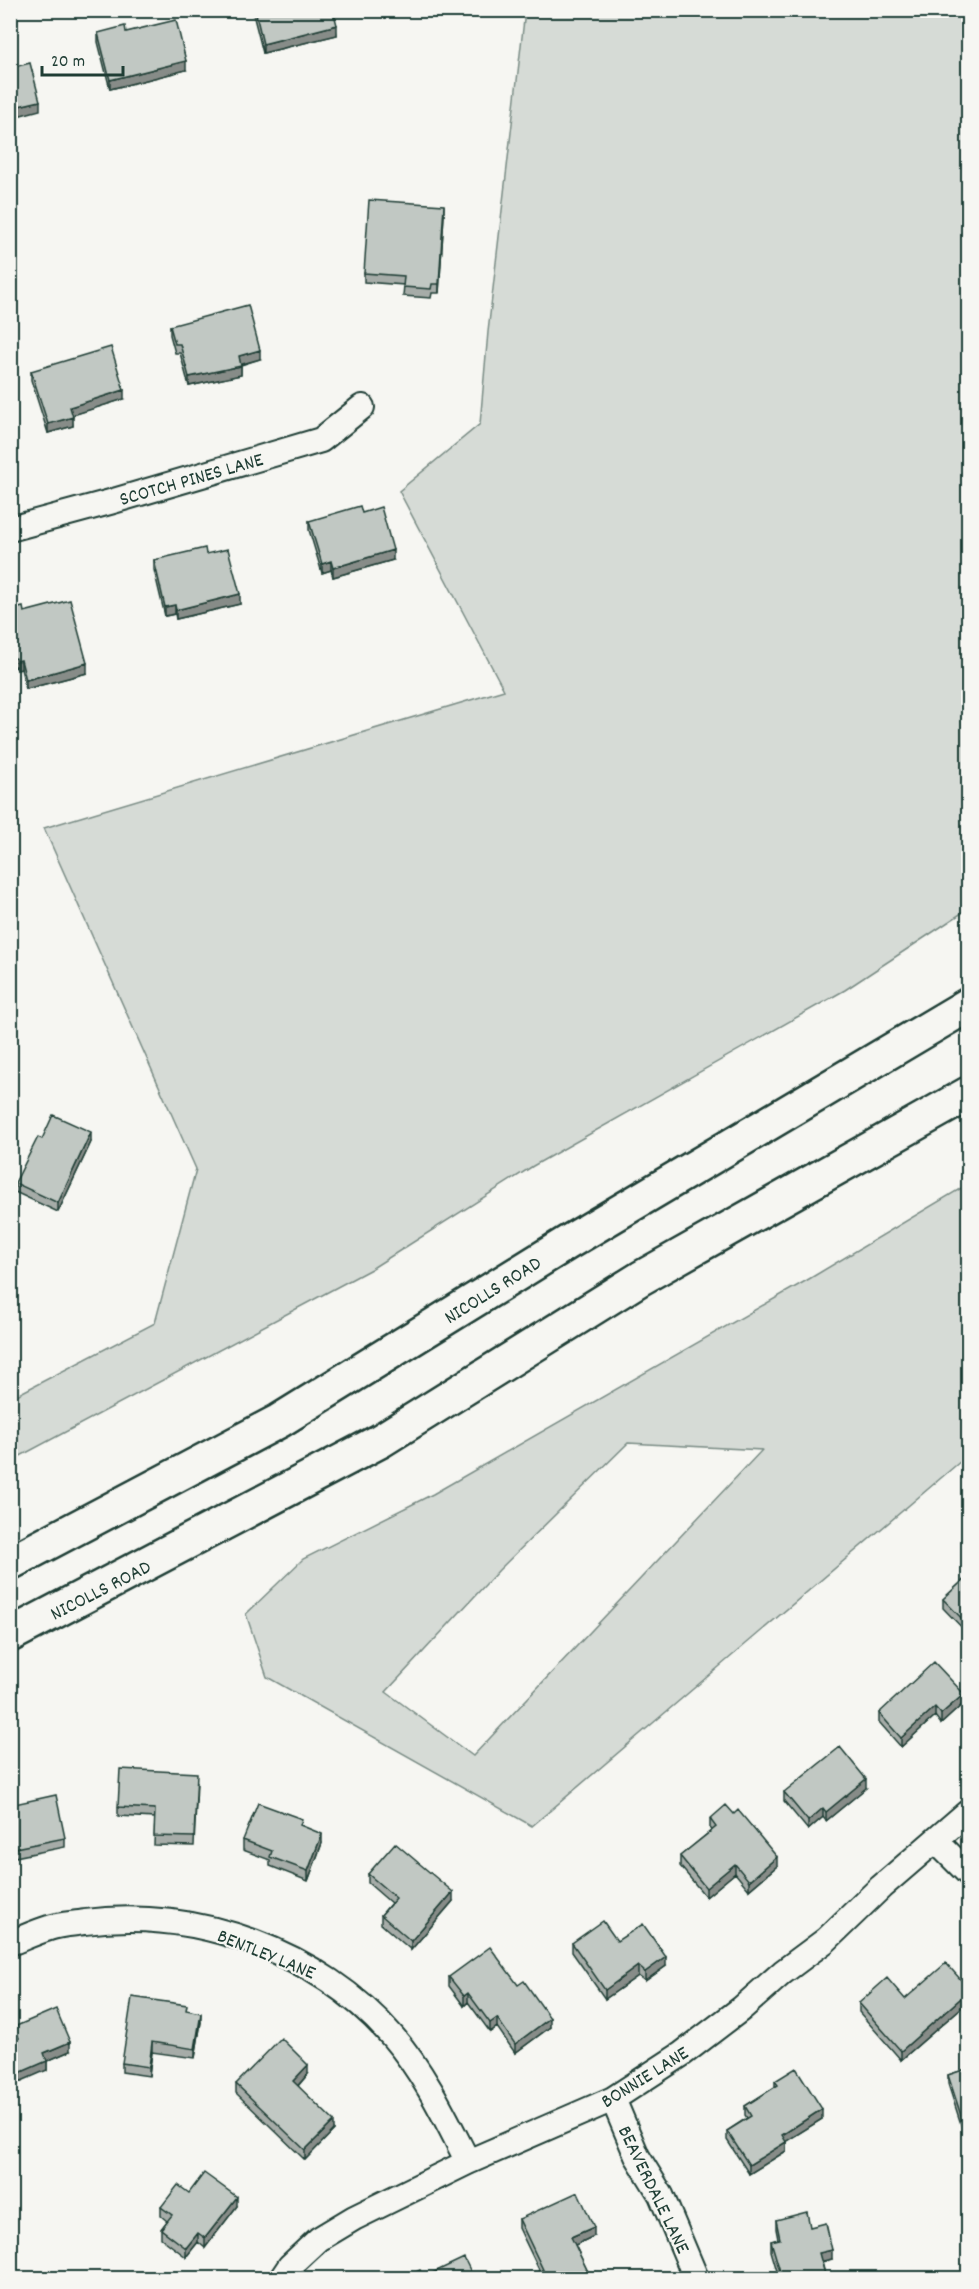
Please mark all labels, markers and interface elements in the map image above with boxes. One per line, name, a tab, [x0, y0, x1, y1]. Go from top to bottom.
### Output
scale bar	[42, 39, 123, 77]
text: 20 m	[51, 50, 85, 75]
street label: SCOTCH PINES LANE	[117, 447, 267, 515]
street label: NICOLLS ROAD	[440, 1251, 548, 1332]
street label: NICOLLS ROAD	[46, 1554, 157, 1629]
street label: BENTLEY LANE	[213, 1923, 319, 1988]
street label: BONNIE LANE	[596, 2041, 695, 2117]
street label: BEAVERDALE LANE	[609, 2122, 695, 2259]

